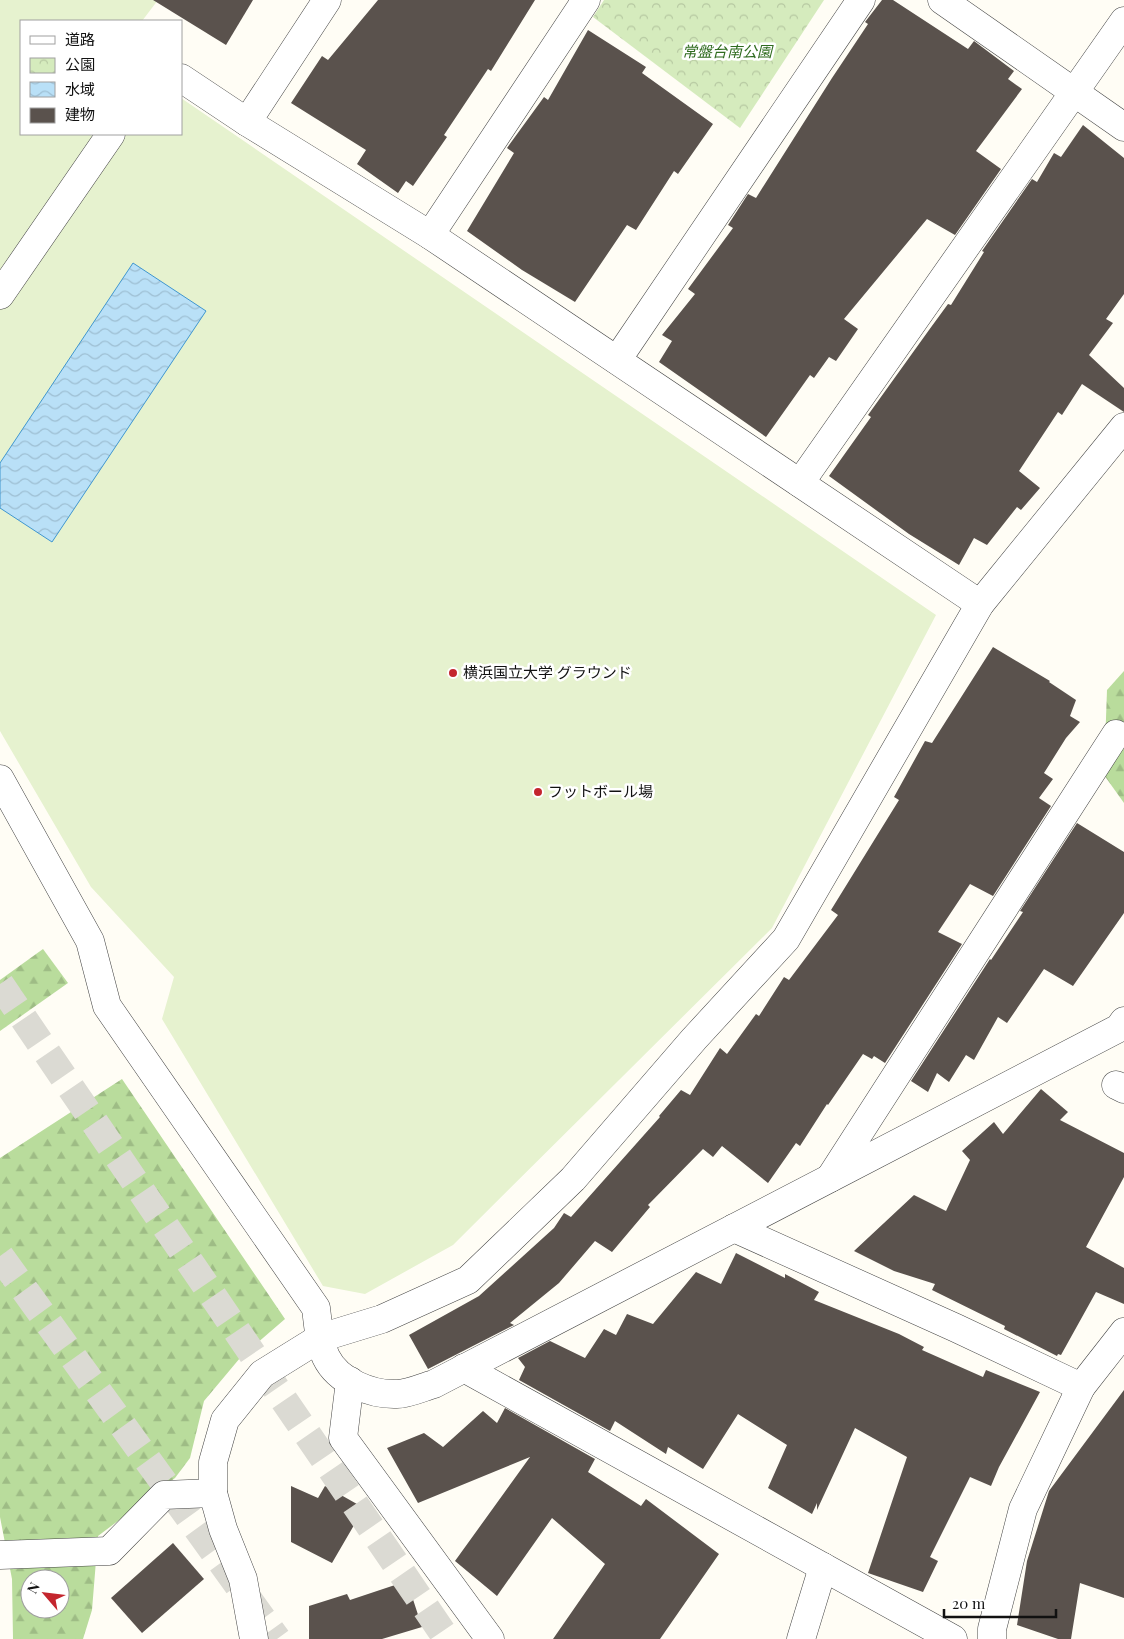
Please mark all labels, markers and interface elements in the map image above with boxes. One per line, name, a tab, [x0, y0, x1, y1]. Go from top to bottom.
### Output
legend	[20, 20, 182, 135]
text: 道路	[65, 29, 95, 49]
park label: 常盤台南公園	[682, 41, 774, 61]
text: 公園	[65, 54, 95, 74]
text: 水域	[65, 79, 95, 99]
text: 建物	[65, 104, 95, 124]
place label: 横浜国立大学 グラウンド	[463, 662, 632, 682]
marker: 横浜国立大学 グラウンド	[447, 667, 459, 679]
place label: フットボール場	[548, 781, 653, 801]
marker: フットボール場	[532, 786, 544, 798]
north arrow	[20, 1569, 70, 1619]
text: N	[22, 1579, 44, 1597]
scale bar	[944, 1586, 1056, 1618]
text: 20 m	[952, 1593, 986, 1613]

